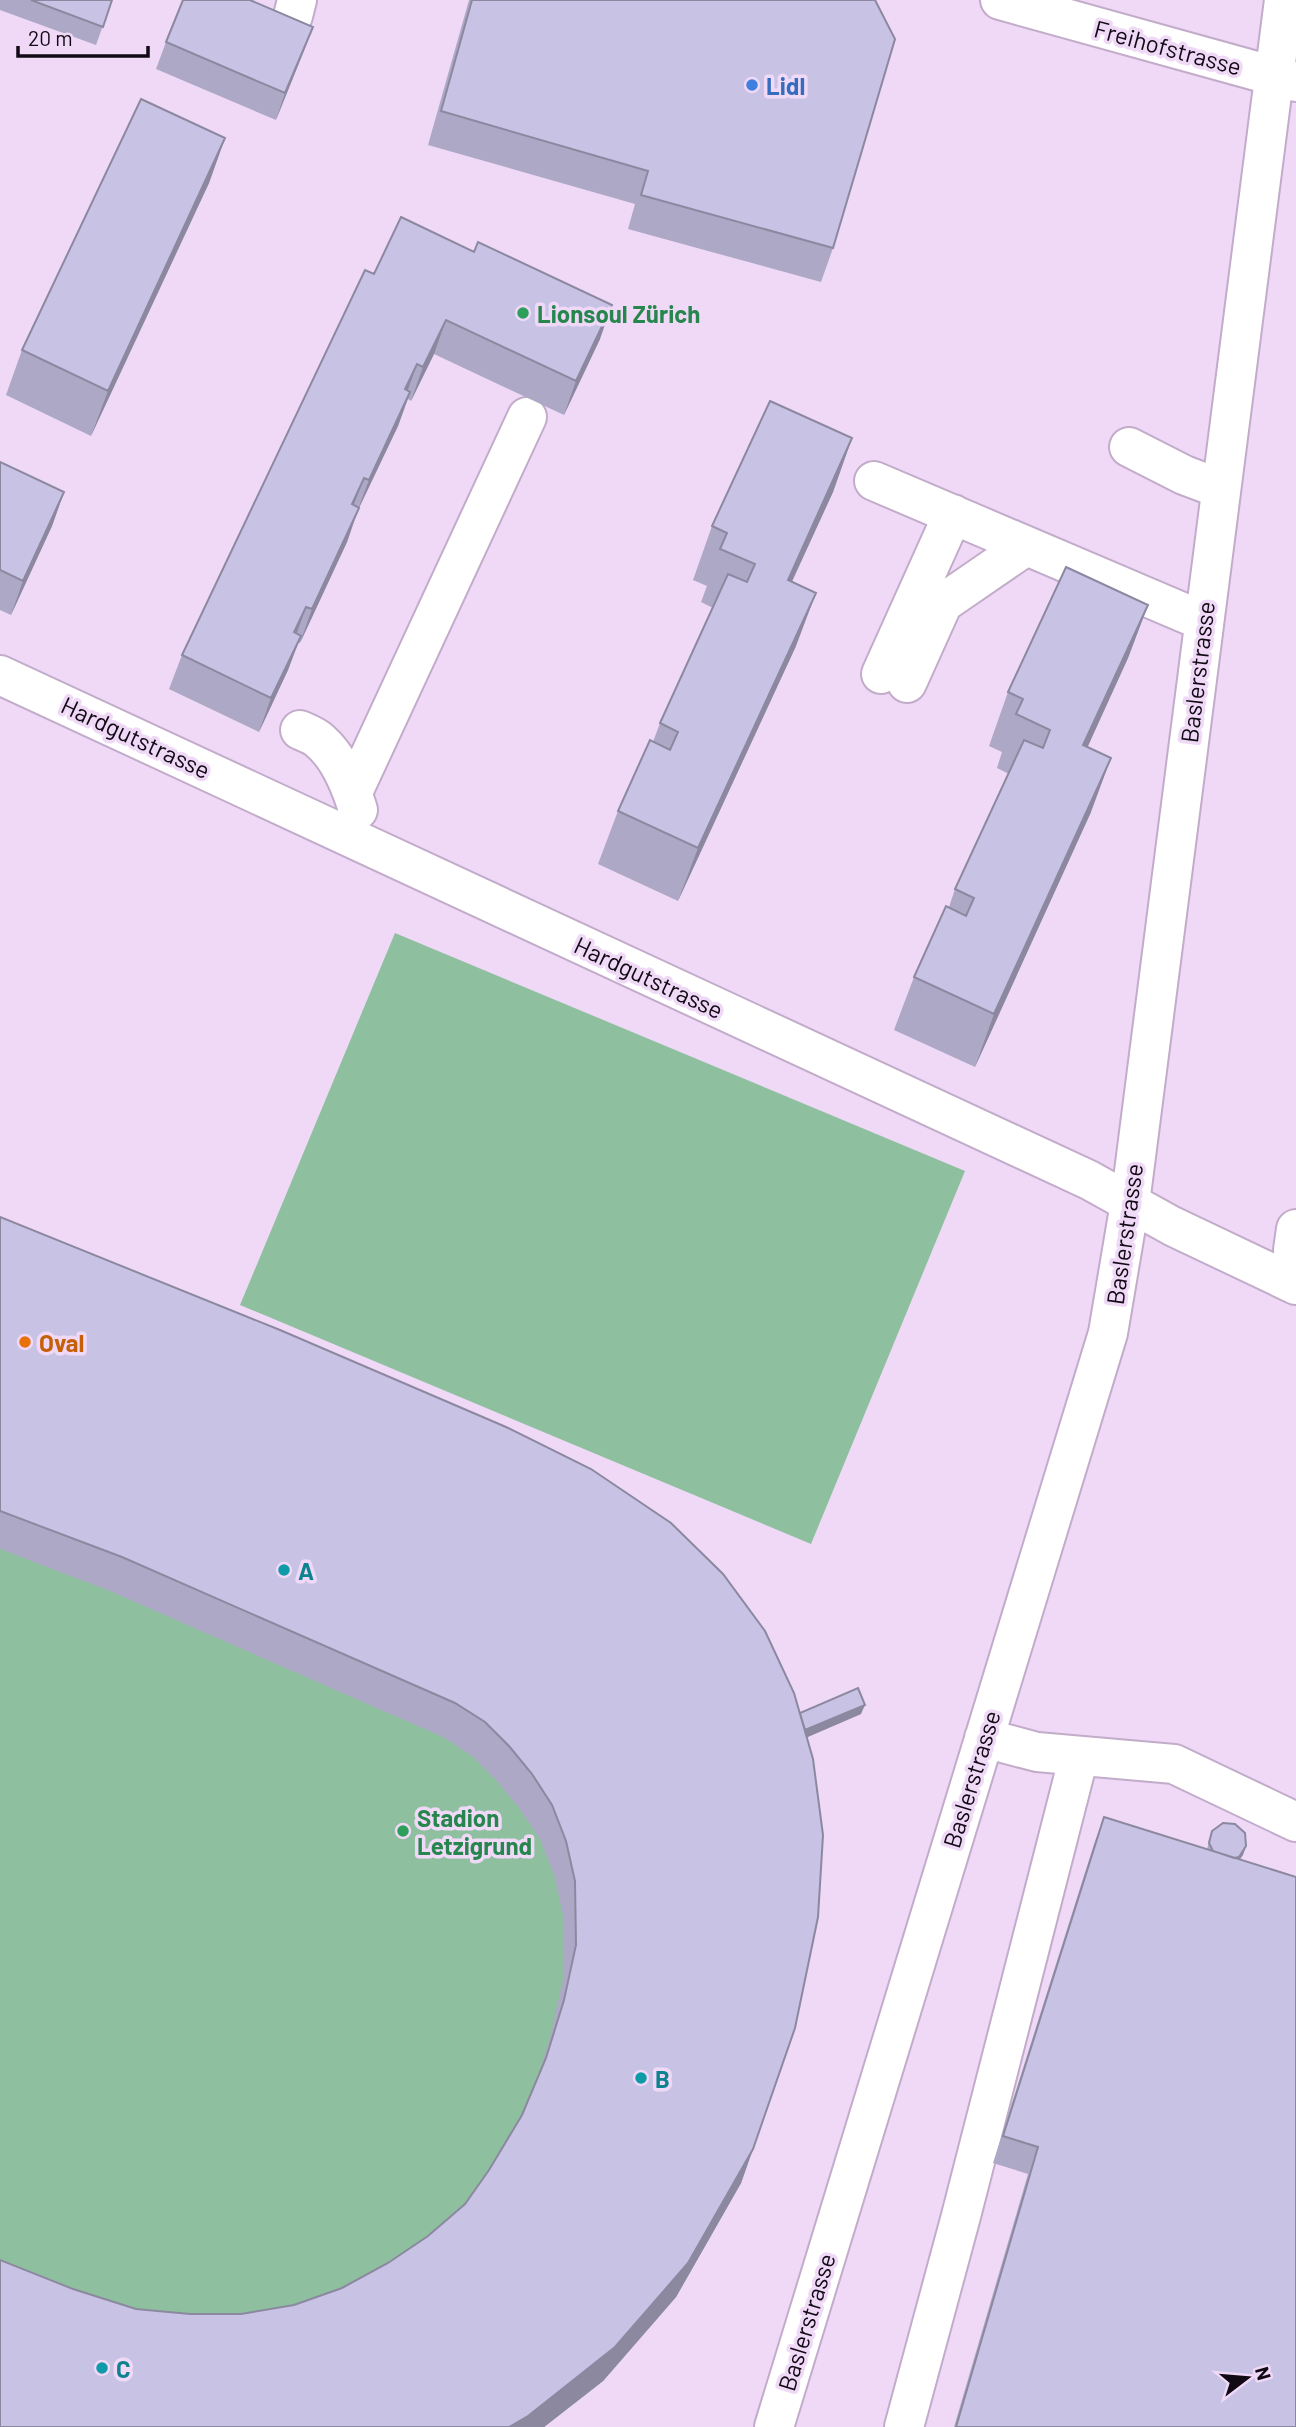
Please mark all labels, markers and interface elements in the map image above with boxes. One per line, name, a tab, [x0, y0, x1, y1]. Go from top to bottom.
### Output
street label: Freihofstrasse	[1091, 13, 1245, 81]
scale bar	[18, 14, 147, 58]
text: 20 m	[28, 25, 73, 50]
place label: Lidl	[766, 71, 805, 100]
marker: Lidl	[744, 77, 760, 93]
place label: Lionsoul Zürich	[537, 299, 700, 328]
marker: Lionsoul Zürich	[515, 305, 531, 321]
street label: Baslerstrasse	[1174, 600, 1220, 744]
street label: Hardgutstrasse	[57, 690, 215, 784]
street label: Hardgutstrasse	[570, 930, 728, 1024]
street label: Baslerstrasse	[1100, 1161, 1148, 1307]
place label: Oval	[39, 1328, 84, 1357]
marker: Oval	[17, 1334, 33, 1350]
place label: A	[298, 1556, 314, 1585]
marker: A	[276, 1562, 292, 1578]
street label: Baslerstrasse	[936, 1707, 1006, 1851]
place label: Stadion Letzigrund	[417, 1803, 532, 1860]
marker: Stadion Letzigrund	[395, 1823, 411, 1839]
place label: B	[655, 2064, 670, 2093]
marker: B	[633, 2070, 649, 2086]
street label: Baslerstrasse	[771, 2250, 841, 2394]
north arrow	[1212, 2343, 1282, 2413]
place label: C	[116, 2354, 131, 2383]
marker: C	[94, 2360, 110, 2376]
text: N	[1251, 2364, 1277, 2382]

